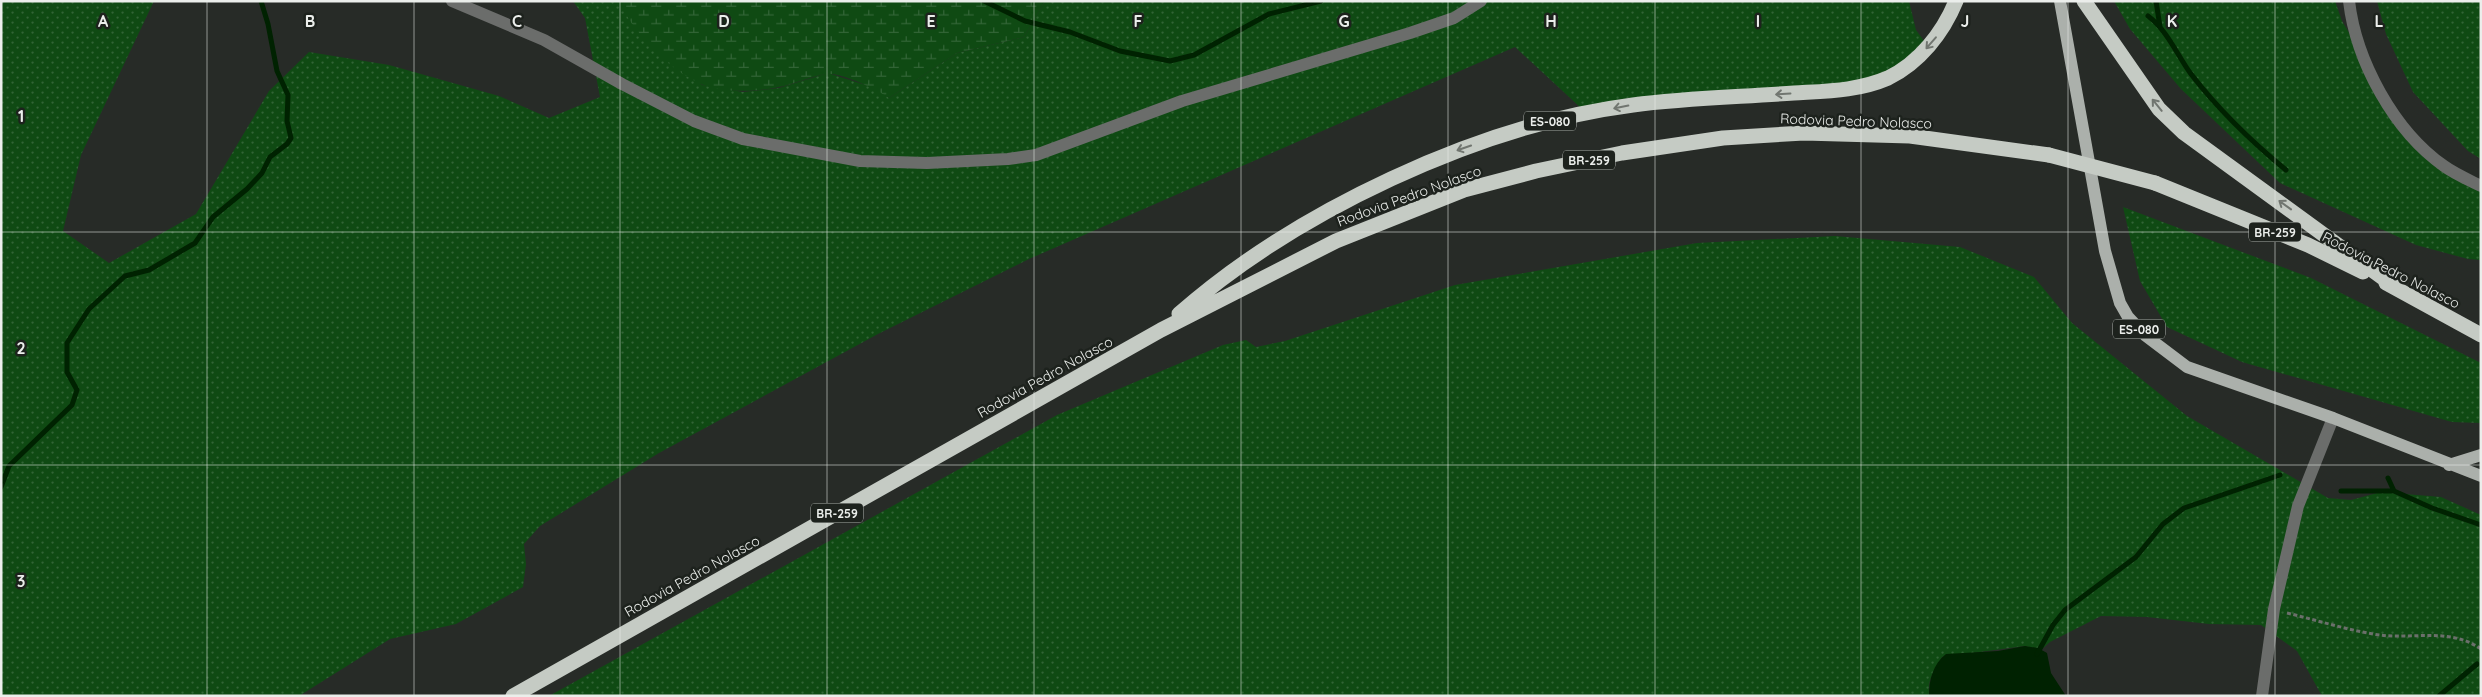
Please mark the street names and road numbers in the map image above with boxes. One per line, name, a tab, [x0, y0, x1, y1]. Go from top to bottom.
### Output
street label: Rodovia Pedro Nolasco	[1780, 109, 1932, 133]
road number: ES-080	[1524, 112, 1576, 130]
road number: BR-259	[1563, 150, 1615, 170]
street label: Rodovia Pedro Nolasco	[1335, 162, 1483, 230]
road number: BR-259	[2249, 222, 2301, 242]
street label: Rodovia Pedro Nolasco	[2319, 227, 2463, 313]
road number: ES-080	[2113, 320, 2165, 338]
street label: Rodovia Pedro Nolasco	[974, 332, 1116, 422]
road number: BR-259	[811, 503, 863, 522]
street label: Rodovia Pedro Nolasco	[621, 531, 763, 621]

